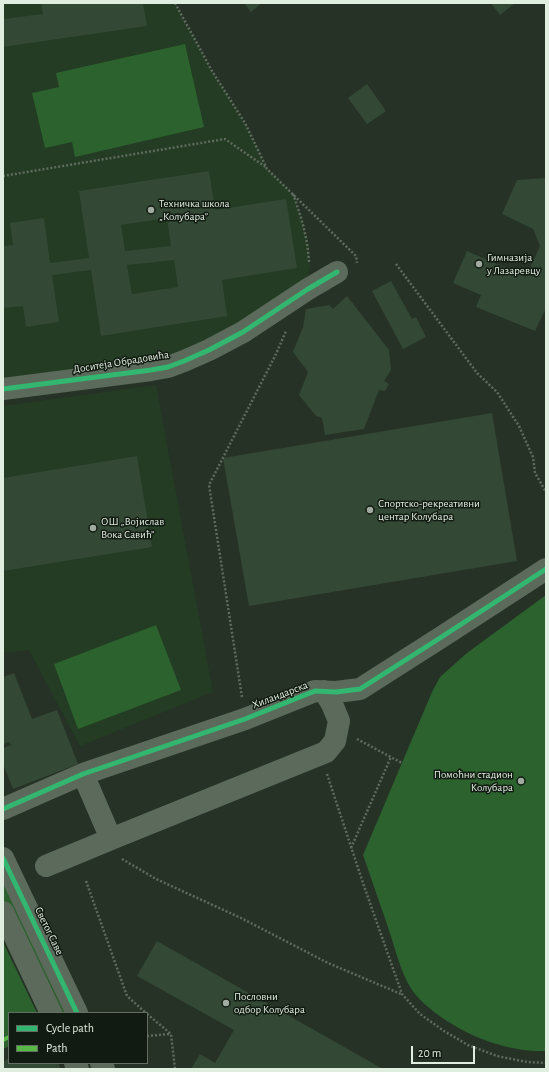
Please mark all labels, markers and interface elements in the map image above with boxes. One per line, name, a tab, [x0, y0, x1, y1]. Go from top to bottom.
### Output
place label: Техничка школа „Колубара”	[159, 197, 230, 223]
marker: Техничка школа „Колубара”	[146, 205, 156, 215]
place label: Гимназија у Лазаревцу	[487, 251, 540, 277]
marker: Гимназија у Лазаревцу	[474, 259, 484, 269]
street label: Доситеја Обрадовића	[72, 348, 170, 376]
place label: Спортско-рекреативни центар Колубара	[378, 497, 480, 523]
marker: Спортско-рекреативни центар Колубара	[365, 505, 375, 515]
place label: ОШ „Војислав Вока Савић”	[101, 515, 164, 541]
marker: ОШ „Војислав Вока Савић”	[88, 523, 98, 533]
street label: Хиландарска	[250, 678, 310, 712]
place label: Помоћни стадион Колубара	[434, 768, 513, 794]
marker: Помоћни стадион Колубара	[516, 776, 526, 786]
street label: Светог Саве	[32, 905, 66, 957]
place label: Пословни одбор Колубара	[234, 990, 305, 1016]
marker: Пословни одбор Колубара	[221, 998, 231, 1008]
legend	[8, 1012, 148, 1064]
text: Cycle path	[46, 1022, 94, 1034]
scale bar	[413, 1038, 477, 1064]
text: Path	[46, 1042, 68, 1054]
text: 20 m	[418, 1047, 441, 1059]

